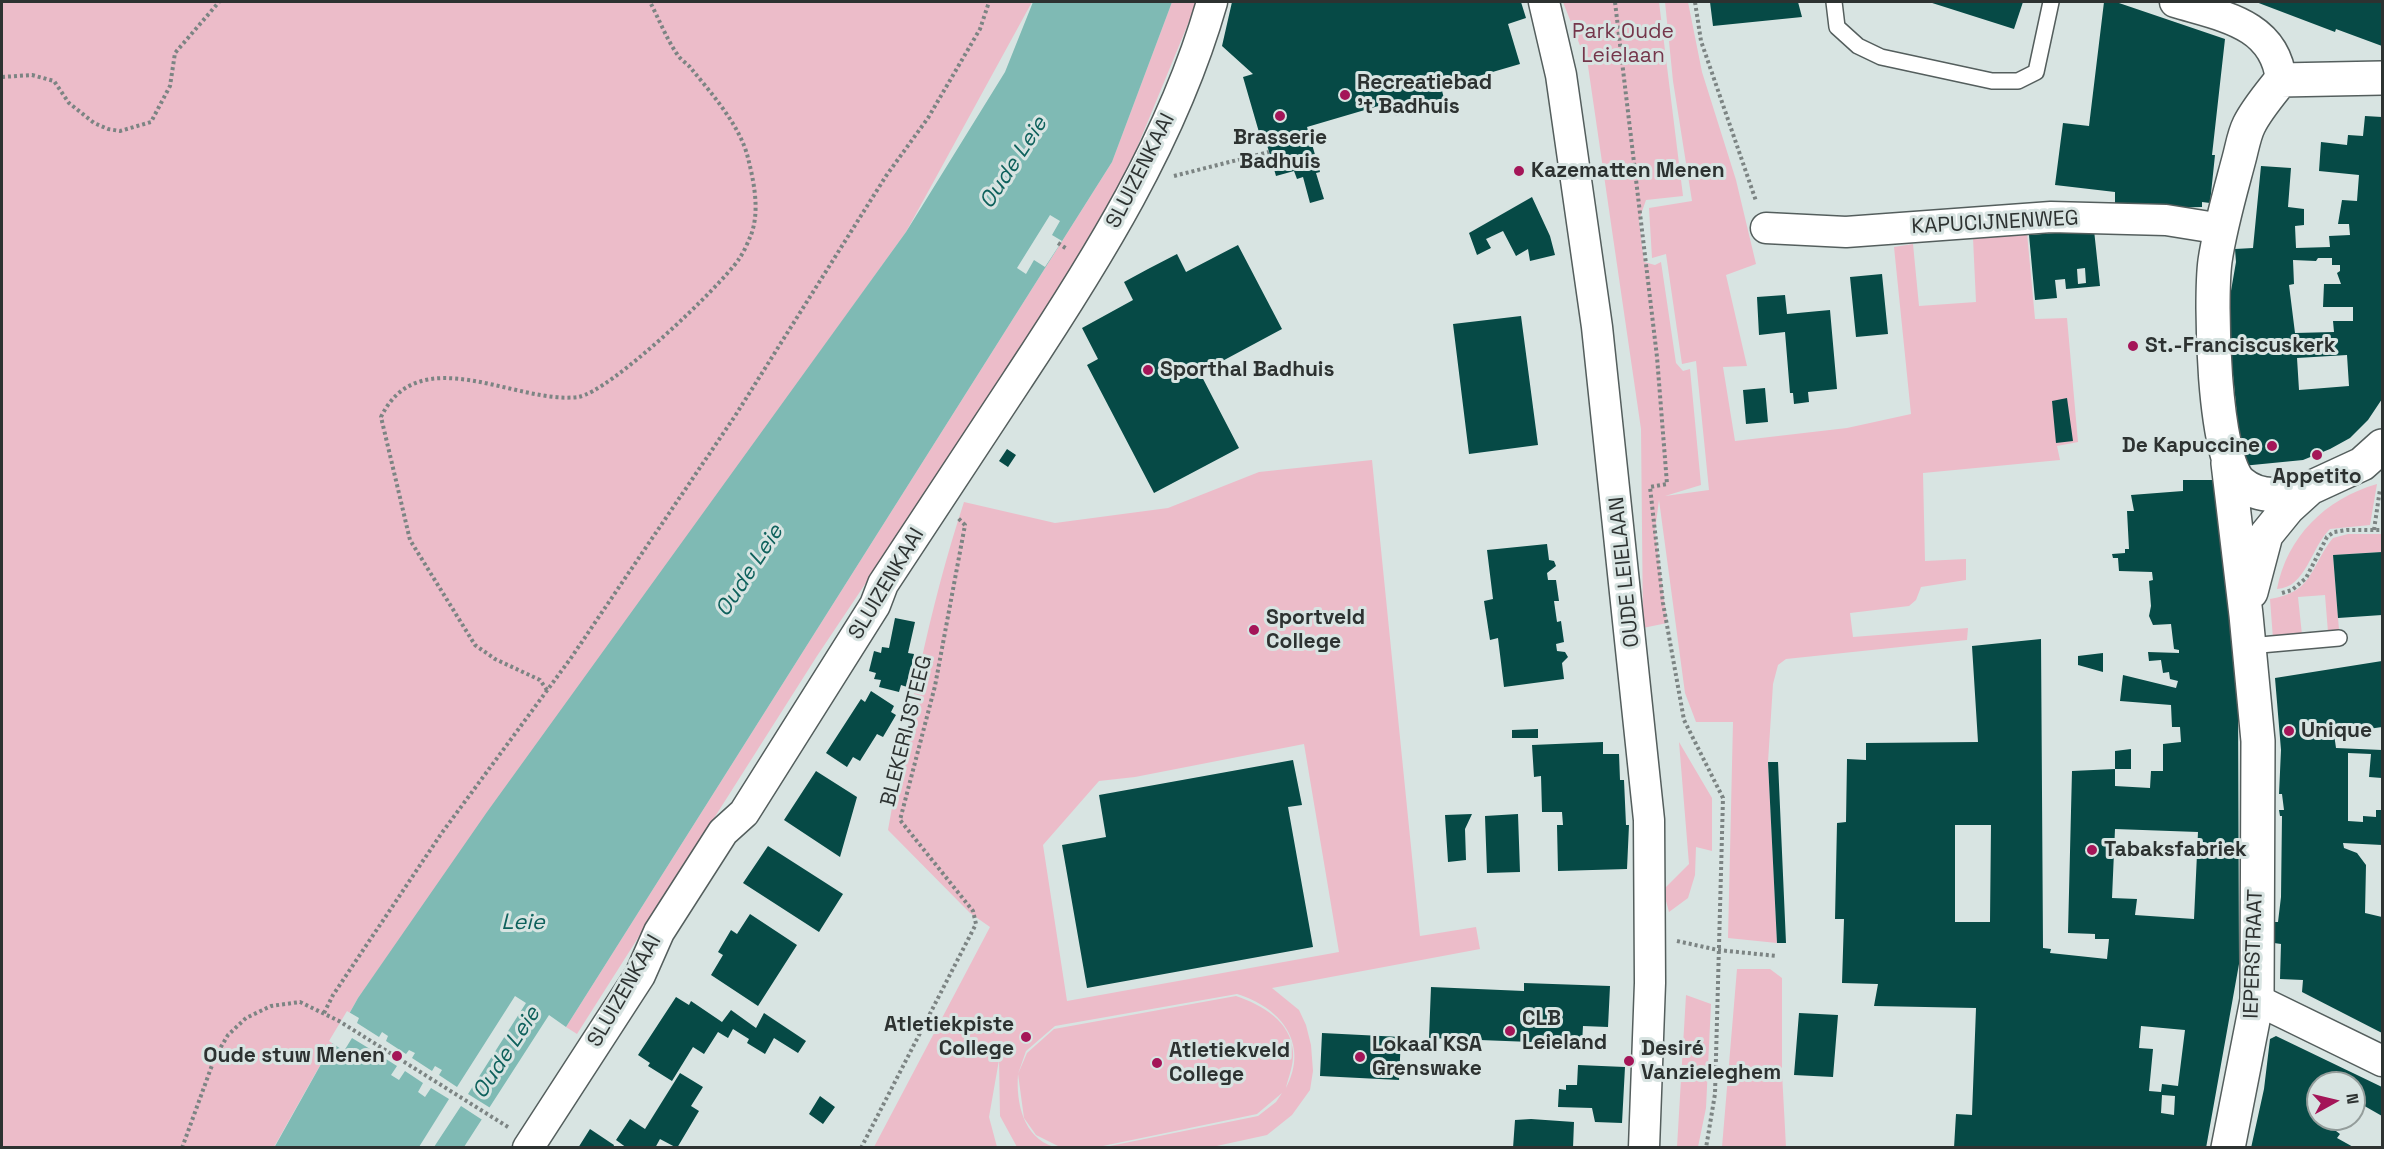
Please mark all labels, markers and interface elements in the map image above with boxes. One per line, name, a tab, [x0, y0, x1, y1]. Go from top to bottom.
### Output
park label: Park Oude Leielaan	[1572, 19, 1674, 69]
place label: Recreatiebad 't Badhuis	[1357, 70, 1492, 120]
marker: Recreatiebad 't Badhuis	[1338, 88, 1352, 102]
street label: SLUIZENKAAI	[1101, 109, 1181, 233]
marker: Brasserie Badhuis	[1273, 109, 1287, 123]
water label: Oude Leie	[974, 112, 1054, 214]
place label: Brasserie Badhuis	[1233, 125, 1327, 175]
place label: Kazematten Menen	[1531, 158, 1725, 184]
marker: Kazematten Menen	[1512, 164, 1526, 178]
street label: KAPUCIJNENWEG	[1911, 206, 2079, 240]
place label: St.-Franciscuskerk	[2145, 333, 2336, 359]
marker: St.-Franciscuskerk	[2126, 339, 2140, 353]
place label: Sporthal Badhuis	[1160, 357, 1334, 383]
marker: Sporthal Badhuis	[1141, 363, 1155, 377]
place label: De Kapuccine	[2122, 433, 2260, 459]
marker: De Kapuccine	[2265, 439, 2279, 453]
marker: Appetito	[2310, 448, 2324, 462]
place label: Appetito	[2272, 464, 2362, 490]
street label: OUDE LEIELAAN	[1605, 495, 1645, 649]
water label: Oude Leie	[710, 520, 790, 622]
street label: SLUIZENKAAI	[844, 524, 930, 644]
place label: Sportveld College	[1266, 605, 1365, 655]
marker: Sportveld College	[1247, 623, 1261, 637]
street label: BLEKERIJSTEEG	[876, 653, 938, 809]
place label: Unique	[2301, 718, 2372, 744]
marker: Unique	[2282, 724, 2296, 738]
place label: Tabaksfabriek	[2104, 837, 2247, 863]
marker: Tabaksfabriek	[2085, 843, 2099, 857]
street label: IEPERSTRAAT	[2239, 889, 2269, 1019]
water label: Leie	[501, 910, 545, 936]
street label: SLUIZENKAAI	[583, 930, 667, 1052]
water label: Oude Leie	[467, 1002, 547, 1104]
place label: CLB Leieland	[1522, 1006, 1607, 1056]
place label: Atletiekpiste College	[884, 1012, 1014, 1062]
marker: CLB Leieland	[1503, 1024, 1517, 1038]
marker: Atletiekpiste College	[1019, 1030, 1033, 1044]
place label: Lokaal KSA Grenswake	[1372, 1032, 1482, 1082]
place label: Desiré Vanzieleghem	[1641, 1036, 1781, 1086]
place label: Atletiekveld College	[1169, 1038, 1290, 1088]
place label: Oude stuw Menen	[203, 1043, 385, 1069]
marker: Oude stuw Menen	[390, 1049, 404, 1063]
marker: Lokaal KSA Grenswake	[1353, 1050, 1367, 1064]
marker: Desiré Vanzieleghem	[1622, 1054, 1636, 1068]
marker: Atletiekveld College	[1150, 1056, 1164, 1070]
north arrow	[2306, 1071, 2366, 1131]
text: N	[2341, 1092, 2363, 1105]

